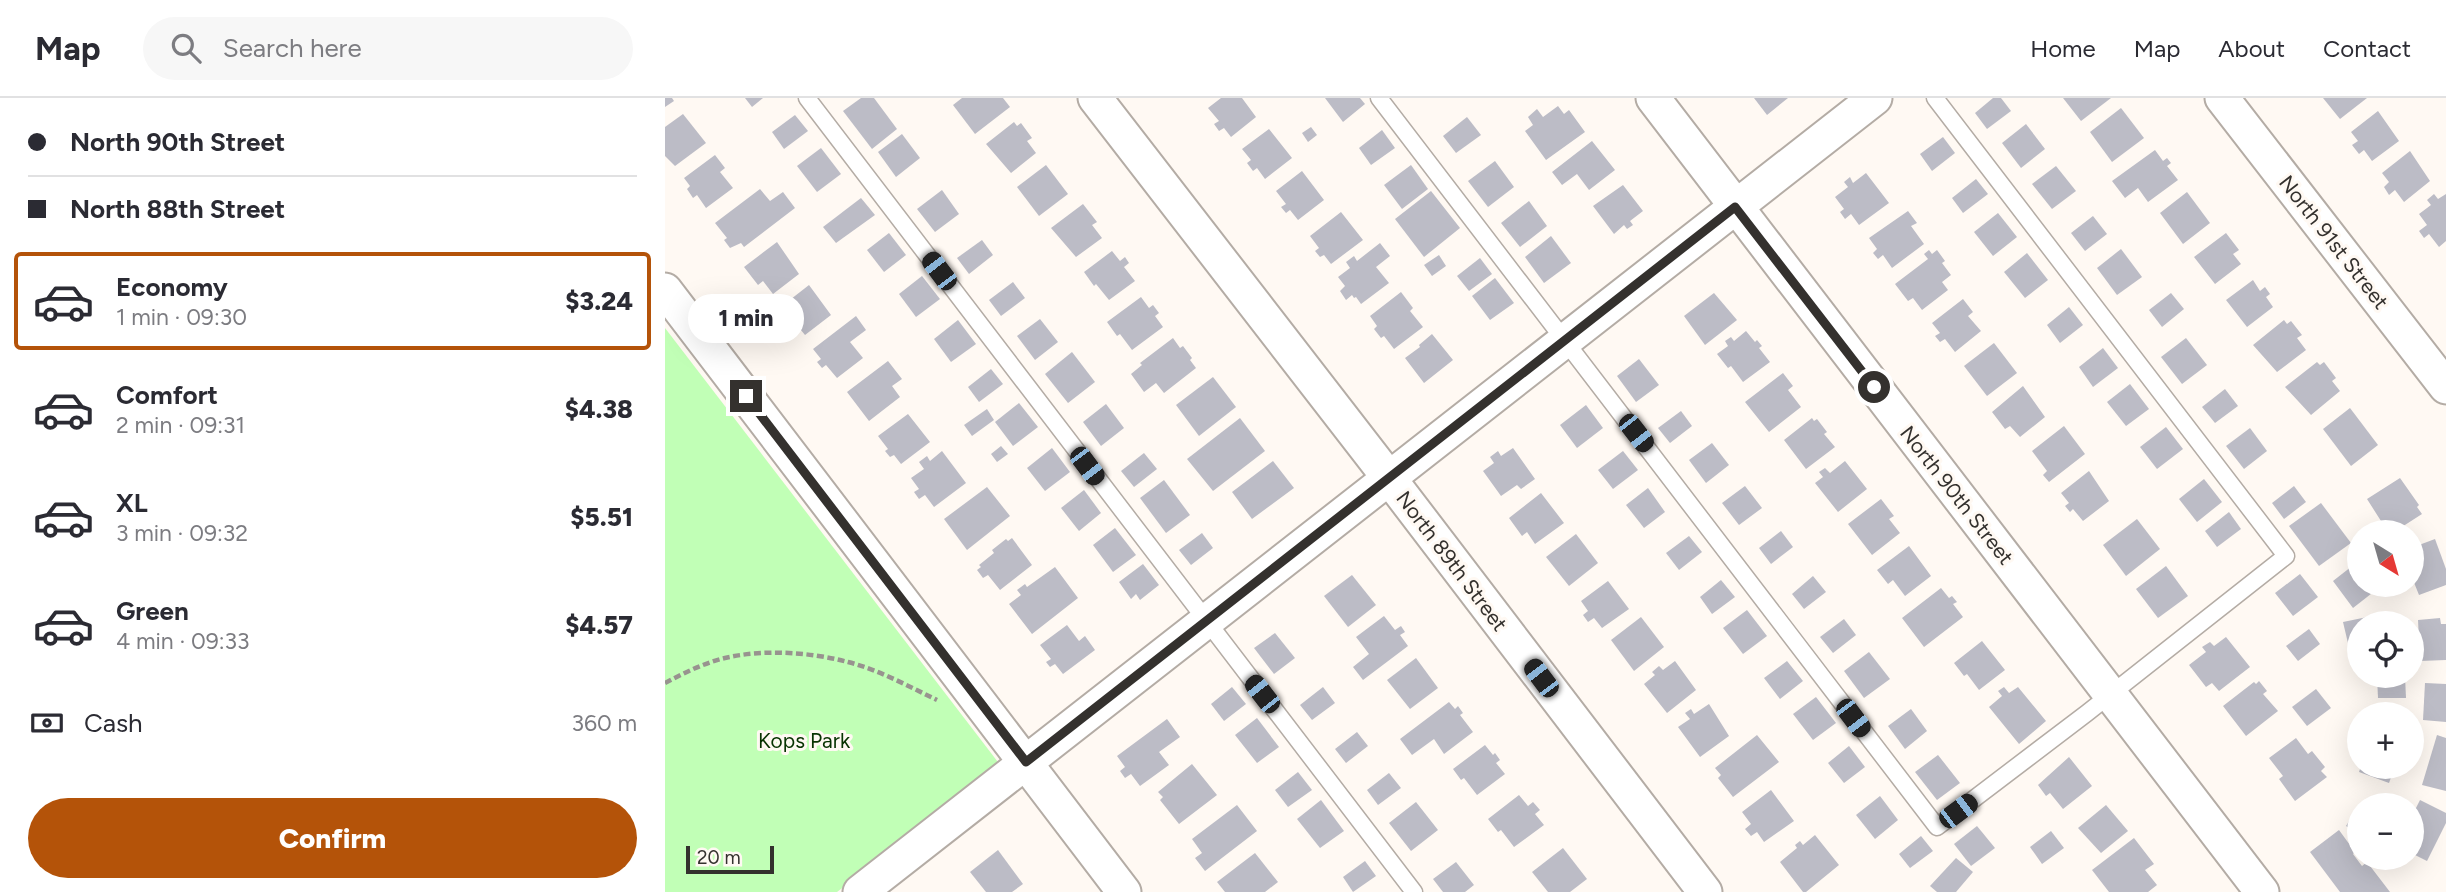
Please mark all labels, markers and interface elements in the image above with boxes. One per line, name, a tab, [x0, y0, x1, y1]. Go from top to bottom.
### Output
search box	[143, 17, 633, 80]
text: Map	[35, 29, 101, 68]
icon: search	[167, 29, 205, 67]
text: Search here	[223, 32, 362, 64]
text: Home	[2030, 34, 2096, 63]
text: Map	[2134, 34, 2180, 63]
text: About	[2218, 34, 2285, 63]
text: Contact	[2323, 34, 2411, 63]
text: North 90th Street	[70, 126, 285, 158]
street label: North 91st Street	[2274, 170, 2394, 314]
text: North 88th Street	[70, 193, 285, 225]
car	[918, 248, 961, 294]
icon: car	[32, 270, 95, 333]
text: Economy	[116, 271, 228, 303]
text: $3.24	[565, 285, 633, 317]
callout: 1 min	[688, 294, 804, 344]
text: 1 min · 09:30	[116, 303, 247, 331]
text: 1 min	[719, 304, 773, 332]
route start	[1858, 371, 1890, 403]
icon: car	[32, 378, 95, 441]
text: Comfort	[116, 379, 218, 411]
route end	[730, 380, 762, 412]
text: $4.38	[565, 393, 633, 425]
car	[1615, 410, 1658, 456]
text: 2 min · 09:31	[116, 411, 245, 439]
street label: North 90th Street	[1895, 421, 2019, 569]
car	[1066, 443, 1109, 489]
icon: car	[32, 486, 95, 549]
street label: North 89th Street	[1391, 486, 1513, 636]
text: XL	[116, 487, 148, 519]
text: $5.51	[570, 501, 633, 533]
text: 3 min · 09:32	[116, 519, 248, 547]
north arrow	[2347, 520, 2424, 597]
map controls	[2347, 520, 2424, 870]
icon: car	[32, 594, 95, 657]
text: Green	[116, 595, 189, 627]
text: $4.57	[565, 609, 633, 641]
button: locate	[2347, 611, 2424, 688]
text: 4 min · 09:33	[116, 627, 250, 655]
car	[1520, 655, 1563, 701]
car	[1241, 671, 1284, 717]
car	[1832, 695, 1875, 741]
button: +	[2347, 702, 2424, 779]
icon: cash	[28, 704, 66, 742]
text: Cash	[84, 707, 143, 739]
text: 360 m	[571, 709, 637, 737]
park label: Kops Park	[758, 728, 851, 753]
car	[1935, 790, 1982, 832]
button: −	[2347, 793, 2424, 870]
button: Confirm	[28, 798, 637, 878]
scale bar	[686, 843, 773, 875]
text: 20 m	[697, 846, 741, 869]

